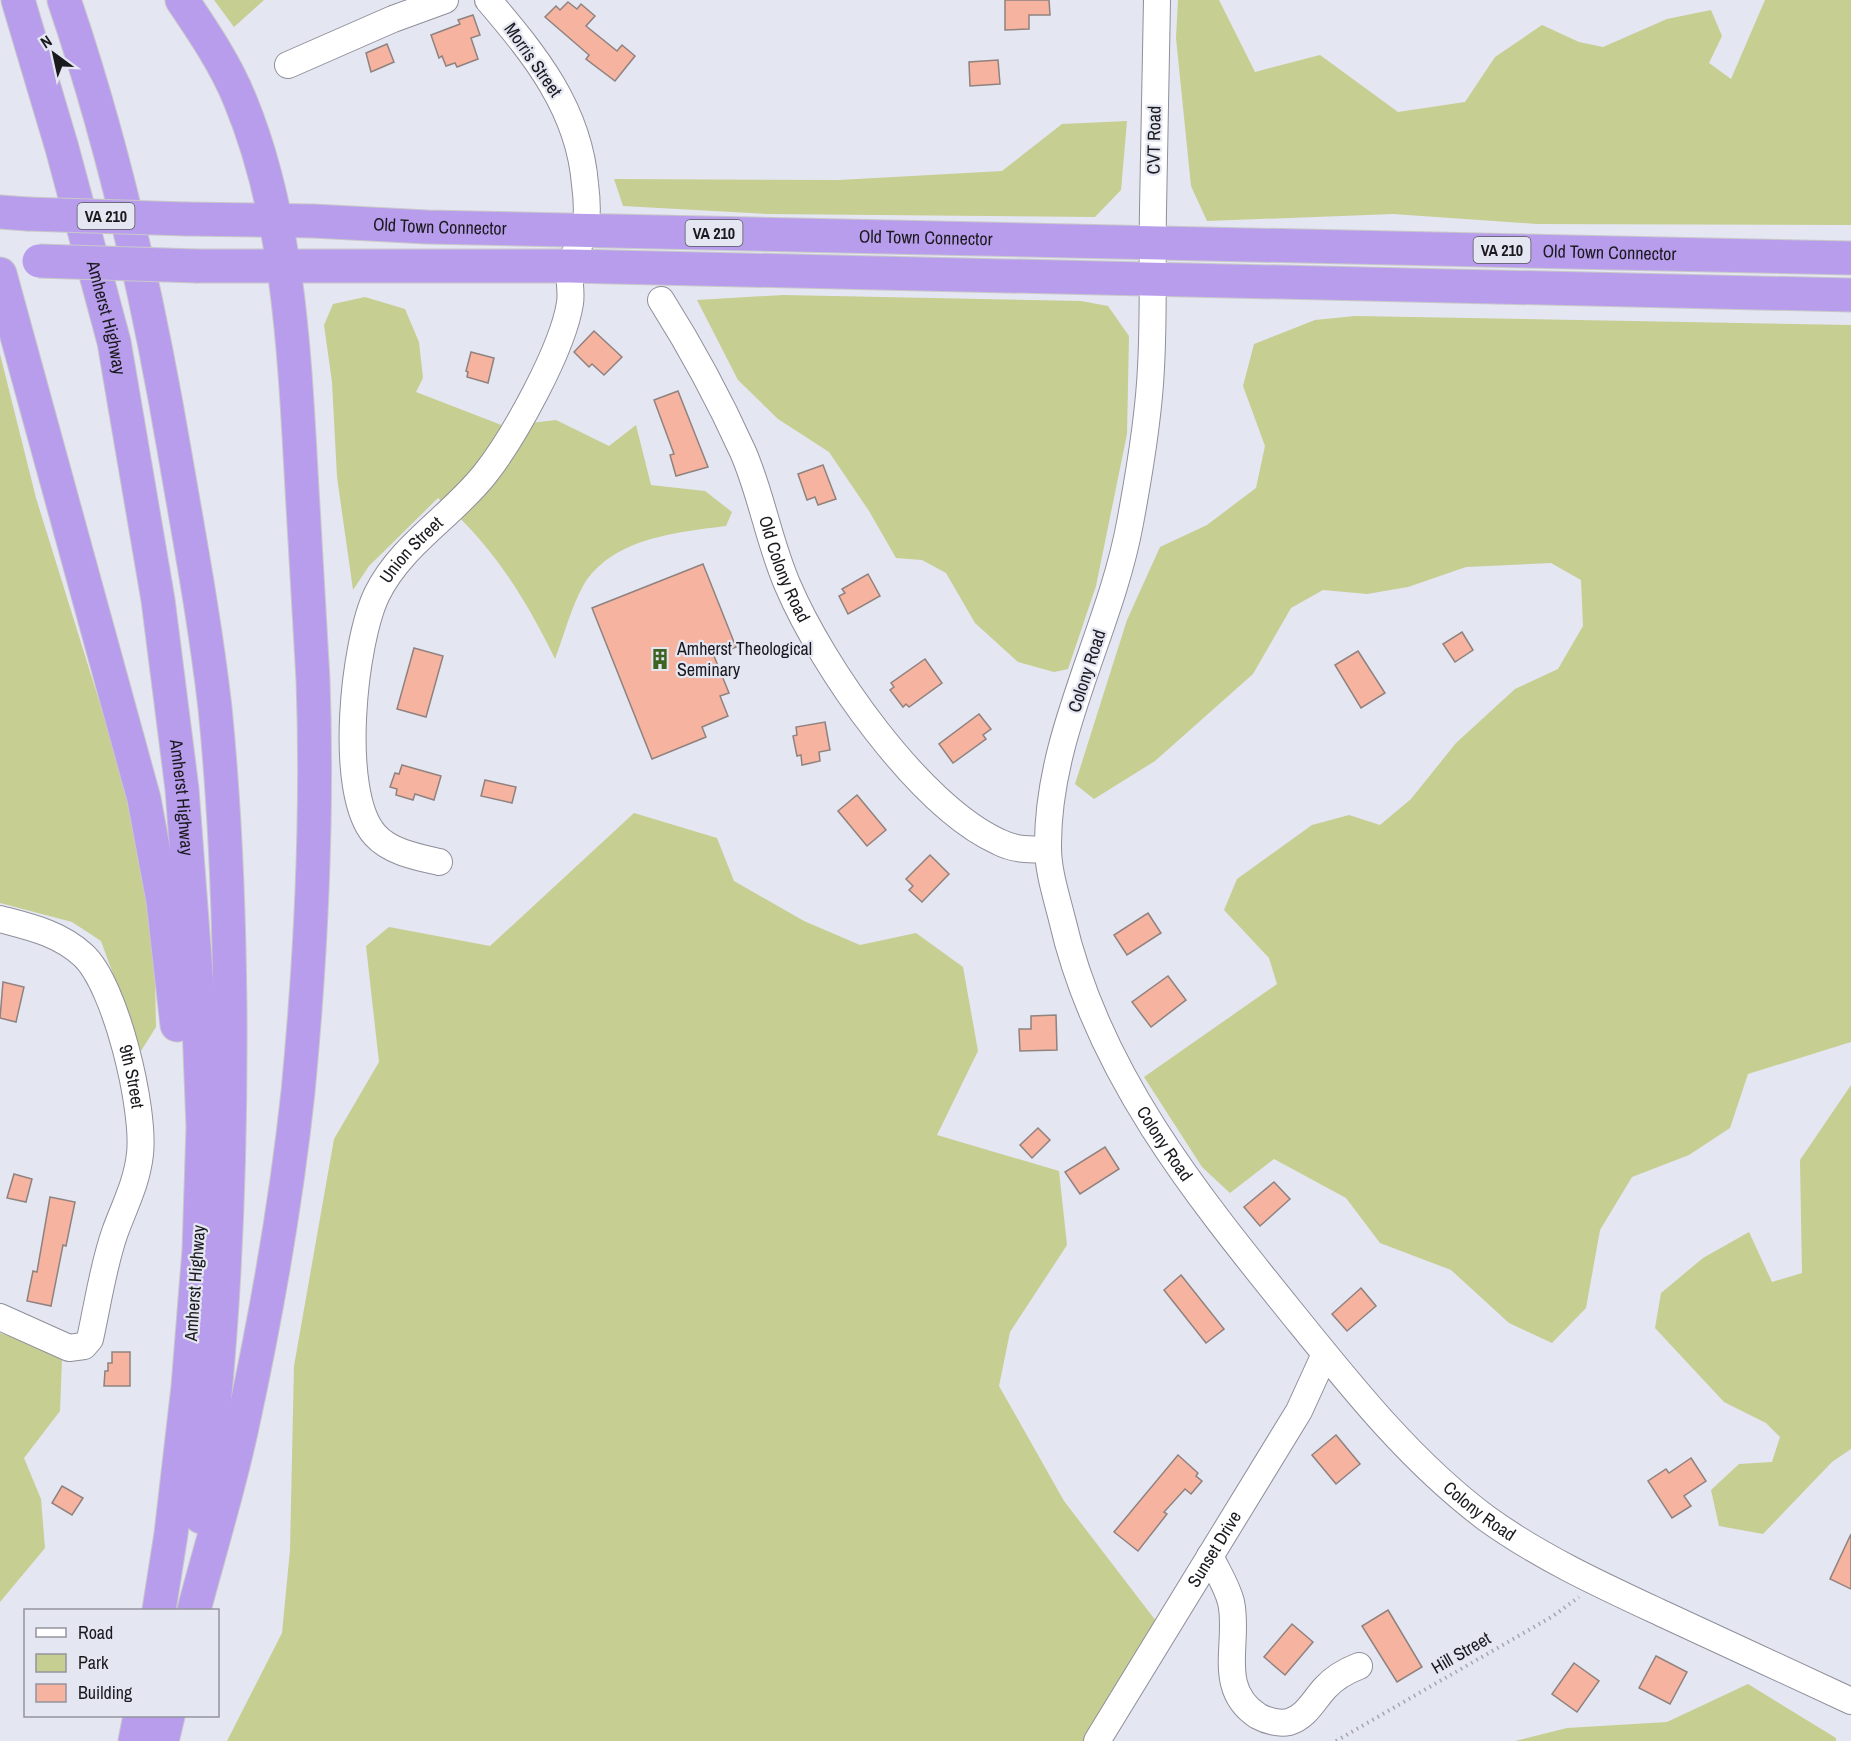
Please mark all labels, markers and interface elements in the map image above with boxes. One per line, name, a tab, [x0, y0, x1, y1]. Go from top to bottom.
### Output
street label: Morris Street	[499, 18, 568, 102]
north arrow	[24, 24, 84, 84]
text: N	[36, 30, 56, 53]
street label: CVT Road	[1140, 105, 1167, 175]
road number: VA 210	[78, 203, 134, 229]
street label: Old Town Connector	[372, 211, 507, 241]
road number: VA 210	[686, 220, 742, 246]
street label: Old Town Connector	[859, 223, 993, 251]
road number: VA 210	[1474, 237, 1530, 263]
street label: Old Town Connector	[1542, 238, 1677, 266]
street label: Amherst Highway	[81, 257, 132, 377]
street label: Union Street	[373, 510, 448, 588]
street label: Old Colony Road	[753, 513, 816, 627]
street label: Colony Road	[1061, 626, 1112, 715]
place label: Amherst Theological Seminary	[676, 636, 812, 682]
building icon: Amherst Theological Seminary	[648, 647, 672, 671]
street label: Amherst Highway	[164, 737, 200, 857]
street label: 9th Street	[113, 1042, 151, 1110]
street label: Colony Road	[1131, 1101, 1199, 1186]
street label: Amherst Highway	[178, 1223, 211, 1343]
street label: Colony Road	[1438, 1475, 1521, 1547]
street label: Sunset Drive	[1181, 1506, 1247, 1592]
legend	[24, 1609, 219, 1717]
text: Road	[78, 1620, 113, 1645]
street label: Hill Street	[1426, 1626, 1495, 1680]
text: Park	[78, 1650, 109, 1675]
text: Building	[78, 1680, 133, 1705]

